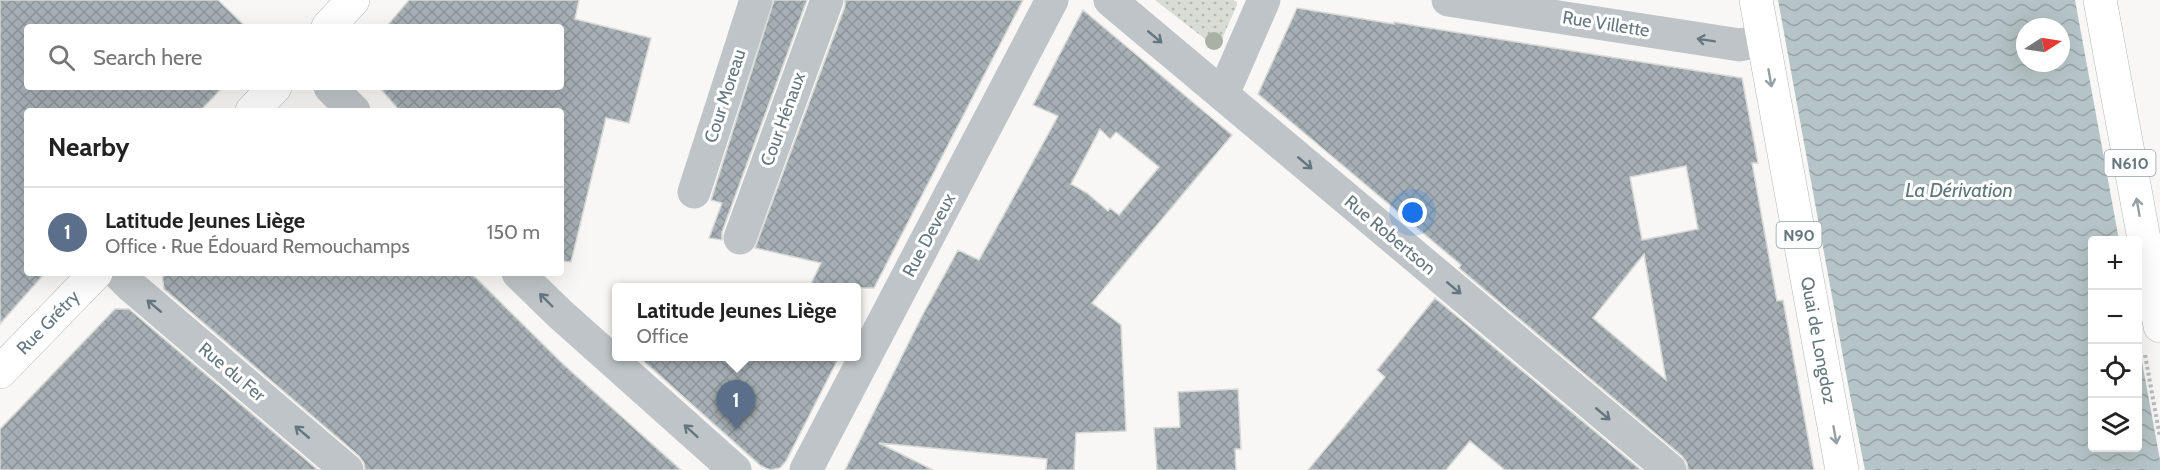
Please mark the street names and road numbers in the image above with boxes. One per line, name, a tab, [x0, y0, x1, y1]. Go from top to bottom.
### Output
street label: Rue Villette	[1561, 6, 1651, 42]
street label: Cour Moreau	[700, 46, 750, 146]
street label: Cour Hénaux	[756, 69, 810, 169]
road number: N610	[2104, 150, 2156, 176]
street label: Rue Deveux	[898, 189, 960, 280]
street label: Rue Robertson	[1340, 191, 1440, 279]
road number: N90	[1776, 222, 1822, 248]
street label: Quai de Longdoz	[1796, 275, 1841, 406]
street label: Rue Grétry	[12, 286, 84, 359]
street label: Rue du Fer	[194, 338, 270, 406]

